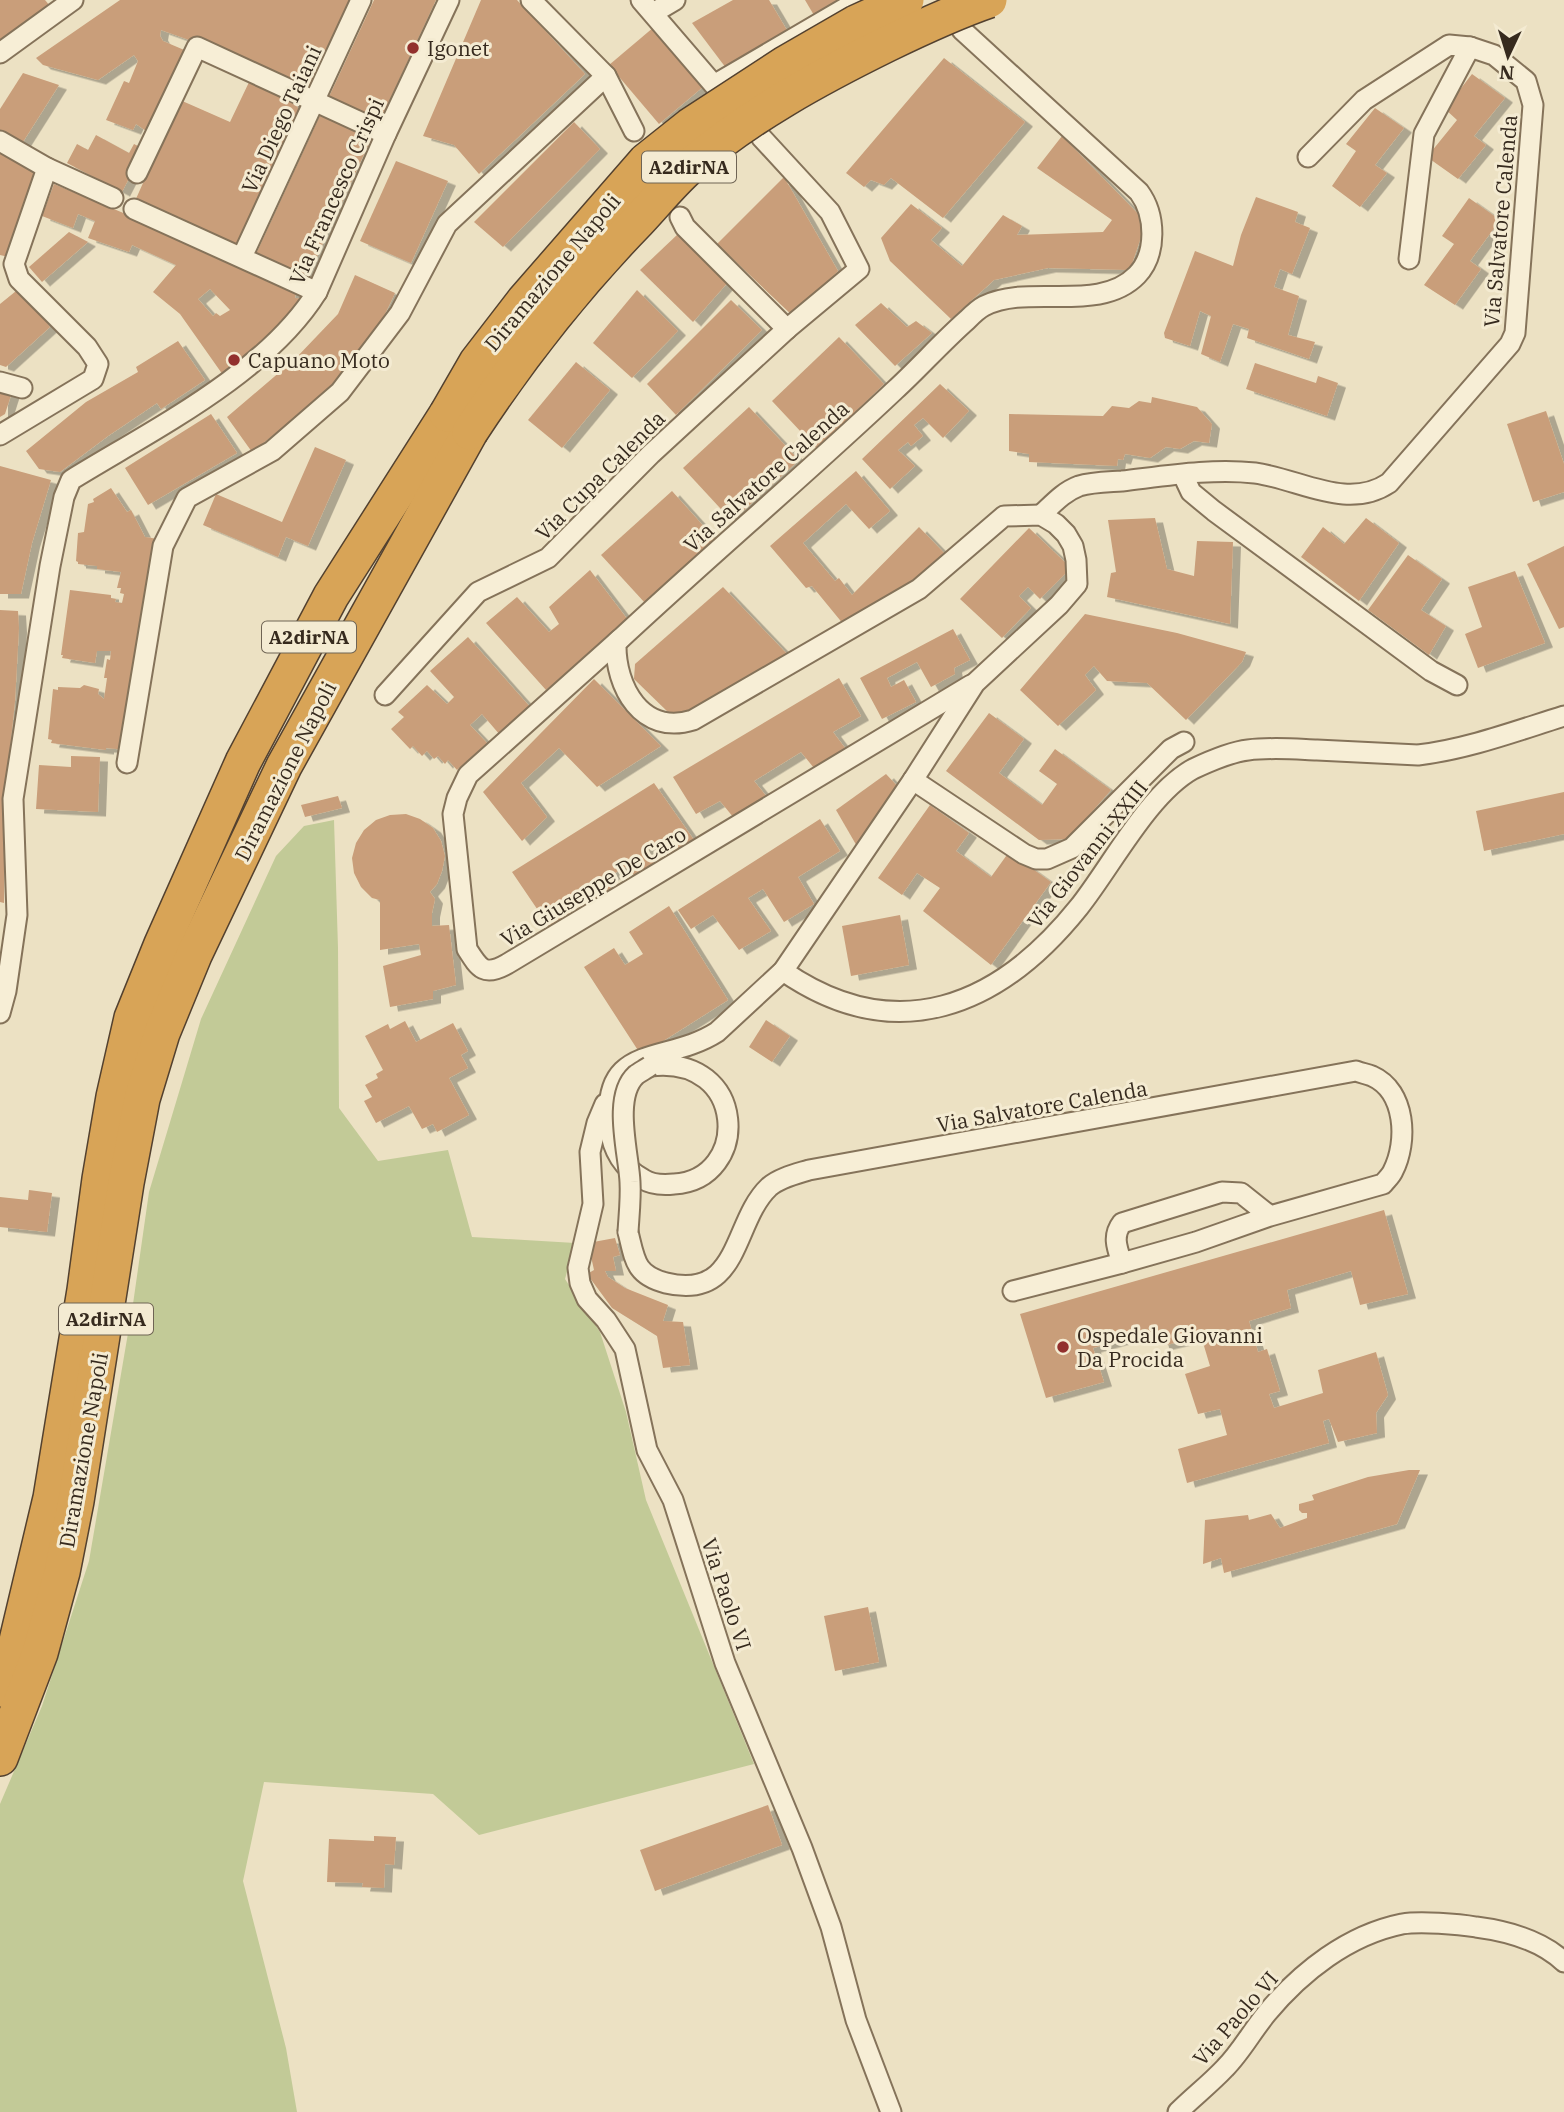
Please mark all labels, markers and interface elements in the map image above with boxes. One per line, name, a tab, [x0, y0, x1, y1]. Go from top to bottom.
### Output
north arrow	[1473, 21, 1543, 91]
place label: Igonet	[427, 34, 490, 62]
marker: Igonet	[405, 40, 421, 56]
street label: Via Diego Taiani	[235, 41, 327, 197]
text: N	[1498, 60, 1515, 85]
street label: Via Francesco Crispi	[282, 93, 390, 289]
street label: Via Salvatore Calenda	[1477, 113, 1523, 329]
road number: A2dirNA	[642, 152, 736, 182]
street label: Diramazione Napoli	[478, 187, 626, 357]
place label: Capuano Moto	[248, 346, 390, 374]
marker: Capuano Moto	[226, 352, 242, 368]
street label: Via Salvatore Calenda	[677, 394, 855, 558]
street label: Via Cupa Calenda	[529, 404, 671, 546]
road number: A2dirNA	[262, 622, 356, 652]
street label: Diramazione Napoli	[228, 676, 342, 866]
street label: Via Giovanni XXIII	[1020, 774, 1154, 934]
street label: Via Giuseppe De Caro	[495, 819, 691, 953]
street label: Via Salvatore Calenda	[934, 1074, 1150, 1138]
road number: A2dirNA	[59, 1303, 153, 1334]
place label: Ospedale Giovanni Da Procida	[1077, 1321, 1263, 1373]
marker: Ospedale Giovanni Da Procida	[1055, 1339, 1071, 1355]
street label: Diramazione Napoli	[52, 1350, 114, 1550]
street label: Via Paolo VI	[696, 1534, 758, 1654]
street label: Via Paolo VI	[1186, 1965, 1284, 2071]

